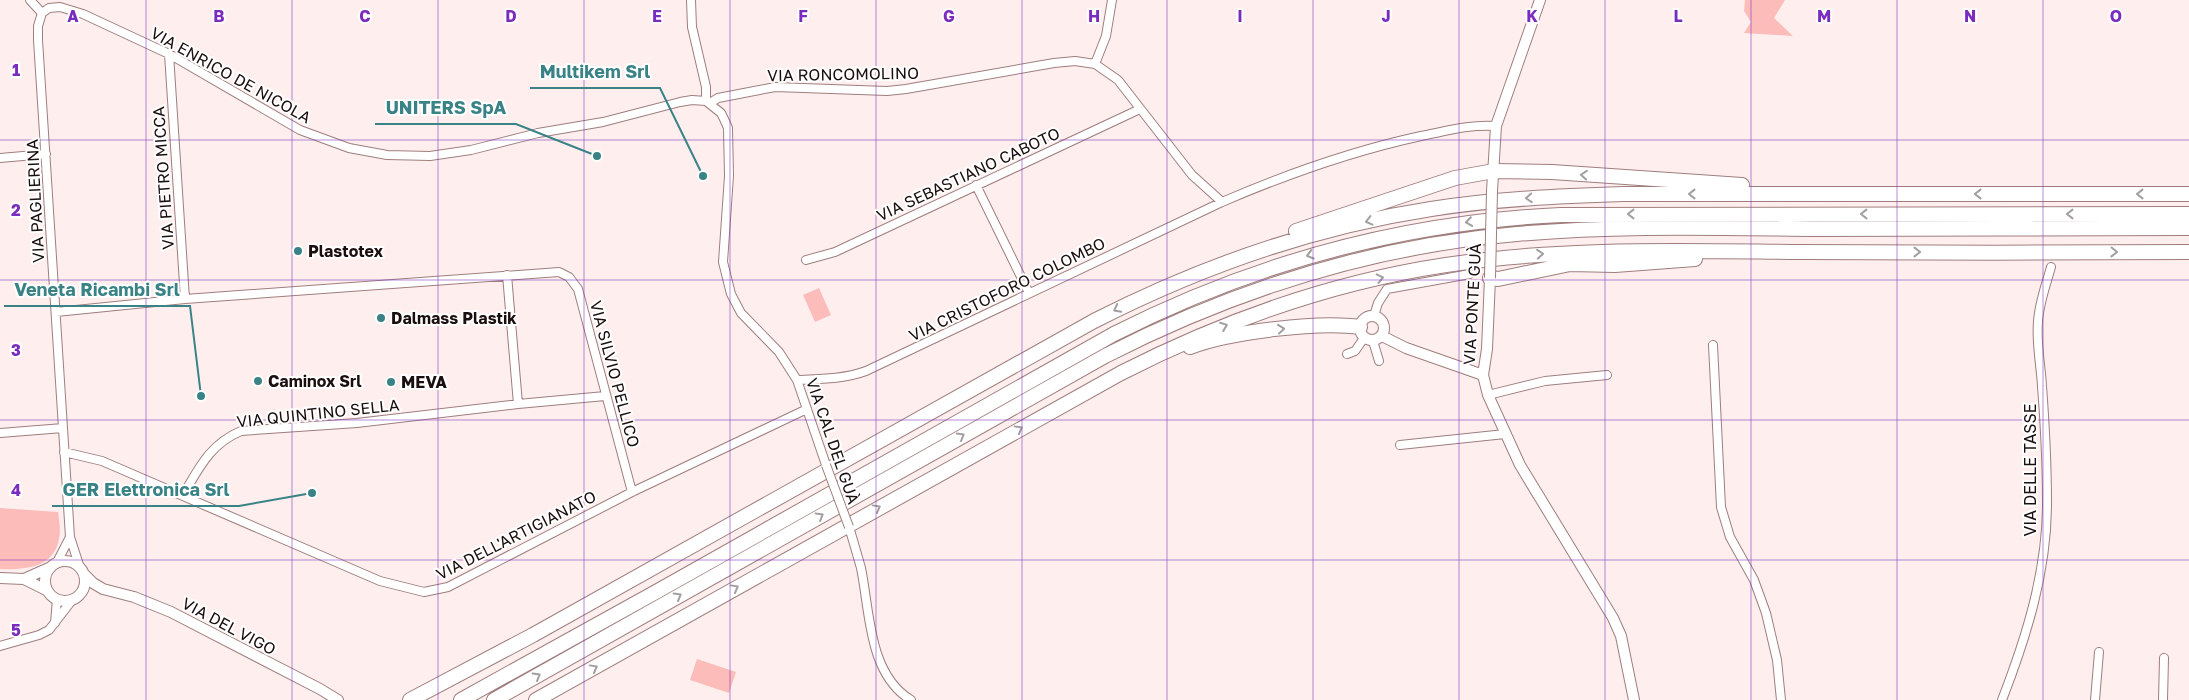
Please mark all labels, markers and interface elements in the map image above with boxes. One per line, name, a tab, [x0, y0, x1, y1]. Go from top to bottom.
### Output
text: A	[67, 6, 79, 26]
text: B	[213, 6, 225, 26]
text: C	[359, 6, 371, 26]
text: D	[505, 6, 517, 26]
text: E	[652, 6, 662, 26]
text: F	[798, 6, 808, 26]
text: G	[943, 6, 955, 26]
text: H	[1088, 6, 1100, 26]
text: I	[1237, 6, 1243, 26]
text: J	[1381, 6, 1391, 26]
text: K	[1526, 6, 1538, 26]
text: L	[1673, 6, 1683, 26]
text: M	[1817, 6, 1831, 26]
text: N	[1964, 6, 1976, 26]
text: O	[2110, 6, 2122, 26]
street label: VIA ENRICO DE NICOLA	[147, 23, 315, 128]
callout: Multikem Srl	[530, 55, 660, 88]
text: 1	[12, 60, 20, 80]
text: Multikem Srl	[540, 60, 650, 82]
street label: VIA RONCOMOLINO	[767, 63, 919, 85]
callout: UNITERS SpA	[375, 91, 516, 124]
text: UNITERS SpA	[386, 96, 507, 118]
street label: VIA PIETRO MICCA	[148, 105, 178, 250]
street label: VIA SEBASTIANO CABOTO	[873, 123, 1063, 225]
street label: VIA PAGLIERINA	[22, 138, 48, 263]
one-way arrow	[1580, 170, 1588, 181]
one-way arrow	[1687, 189, 1695, 199]
one-way arrow	[1974, 189, 1982, 199]
one-way arrow	[2136, 189, 2144, 199]
one-way arrow	[1525, 192, 1533, 203]
text: 2	[11, 200, 21, 220]
one-way arrow	[1627, 209, 1634, 219]
one-way arrow	[1859, 209, 1867, 219]
one-way arrow	[2066, 209, 2074, 219]
one-way arrow	[1364, 215, 1373, 226]
one-way arrow	[1465, 217, 1473, 227]
street label: VIA CRISTOFORO COLOMBO	[906, 233, 1108, 345]
place label: Plastotex	[308, 241, 384, 261]
street label: VIA PONTE GUÀ	[1459, 242, 1485, 365]
marker: Plastotex	[292, 245, 304, 257]
one-way arrow	[1913, 247, 1921, 257]
one-way arrow	[2110, 247, 2118, 258]
one-way arrow	[1536, 249, 1544, 260]
one-way arrow	[1306, 250, 1315, 260]
callout: Veneta Ricambi Srl	[4, 273, 190, 306]
one-way arrow	[1375, 273, 1384, 284]
text: Veneta Ricambi Srl	[14, 278, 180, 300]
street label: VIA SILVIO PELLICO	[586, 298, 644, 450]
one-way arrow	[1113, 303, 1122, 313]
place label: Dalmass Plastik	[391, 308, 517, 328]
marker: Dalmass Plastik	[375, 312, 387, 324]
one-way arrow	[1219, 321, 1228, 332]
one-way arrow	[1277, 324, 1285, 335]
text: 3	[11, 340, 21, 360]
place label: Caminox Srl	[268, 371, 362, 391]
place label: MEVA	[401, 372, 448, 392]
marker: Caminox Srl	[252, 375, 264, 387]
street label: VIA CAL DEL GUÀ	[802, 375, 864, 507]
marker: MEVA	[385, 376, 397, 388]
street label: VIA QUINTINO SELLA	[236, 394, 401, 431]
street label: VIA DELLE TASSE	[2020, 404, 2040, 536]
one-way arrow	[1013, 425, 1022, 435]
one-way arrow	[955, 432, 964, 442]
callout: GER Elettronica Srl	[52, 473, 239, 506]
text: GER Elettronica Srl	[62, 478, 230, 500]
text: 4	[11, 480, 21, 500]
street label: VIA DELL'ARTIGIANATO	[433, 486, 599, 584]
one-way arrow	[872, 505, 881, 515]
one-way arrow	[814, 512, 823, 522]
one-way arrow	[730, 584, 739, 594]
one-way arrow	[673, 592, 682, 602]
street label: VIA DEL VIGO	[179, 593, 279, 659]
text: 5	[11, 620, 21, 640]
one-way arrow	[588, 664, 597, 674]
one-way arrow	[531, 672, 540, 682]

